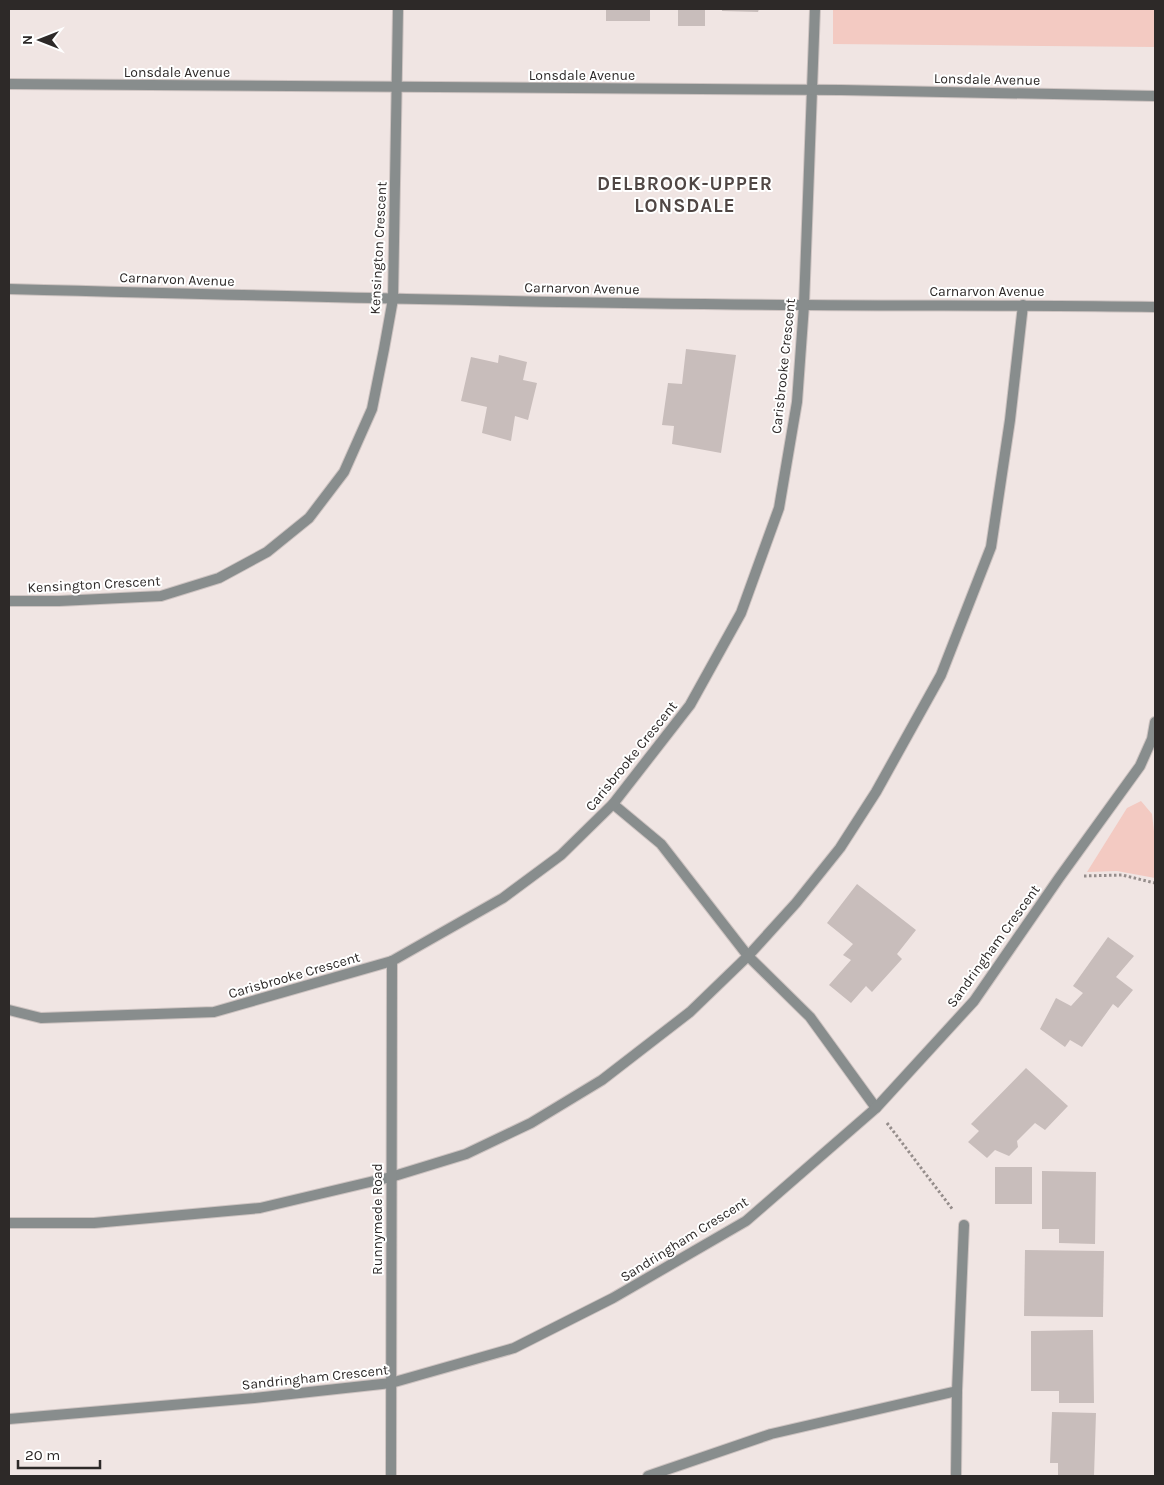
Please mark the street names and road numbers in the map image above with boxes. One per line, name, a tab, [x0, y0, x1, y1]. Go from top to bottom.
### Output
street label: Lonsdale Avenue	[124, 64, 230, 81]
street label: Lonsdale Avenue	[529, 67, 635, 84]
street label: Lonsdale Avenue	[934, 70, 1040, 89]
street label: Kensington Crescent	[367, 181, 390, 315]
street label: Carnarvon Avenue	[119, 269, 235, 290]
street label: Carnarvon Avenue	[524, 279, 640, 298]
street label: Carnarvon Avenue	[929, 283, 1045, 300]
street label: Carisbrooke Crescent	[768, 297, 799, 435]
street label: Kensington Crescent	[27, 573, 161, 596]
street label: Carisbrooke Crescent	[582, 698, 681, 815]
street label: Sandringham Crescent	[943, 882, 1044, 1011]
street label: Carisbrooke Crescent	[226, 949, 362, 1002]
street label: Runnymede Road	[369, 1163, 386, 1275]
street label: Sandringham Crescent	[617, 1193, 751, 1286]
street label: Sandringham Crescent	[241, 1361, 389, 1394]

